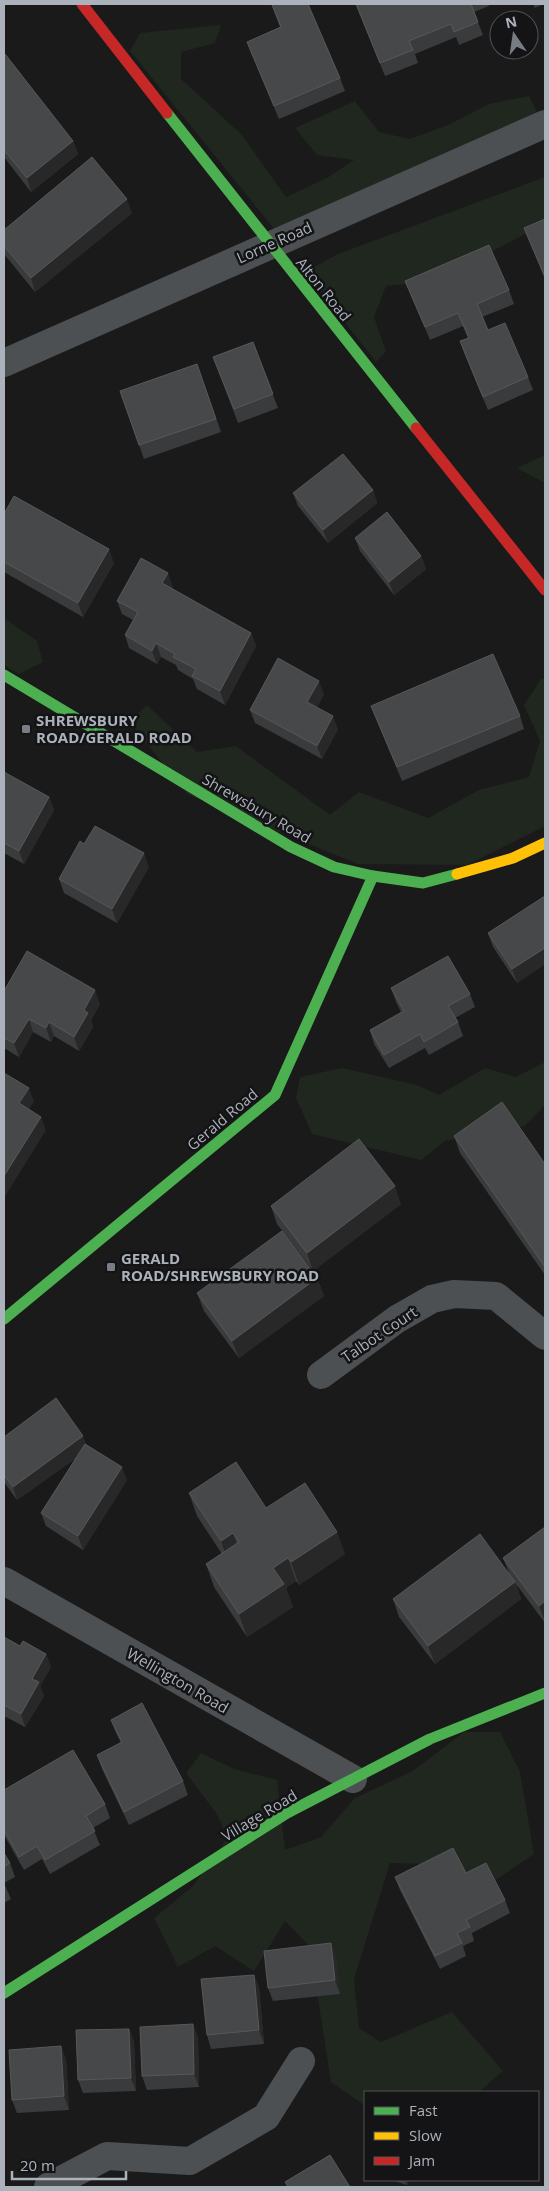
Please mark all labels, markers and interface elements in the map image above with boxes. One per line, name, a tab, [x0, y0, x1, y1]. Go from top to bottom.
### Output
north arrow	[489, 10, 539, 60]
text: N	[503, 11, 519, 32]
street label: Lorne Road	[233, 217, 315, 267]
street label: Alton Road	[292, 253, 356, 325]
place label: SHREWSBURY ROAD/GERALD ROAD	[36, 710, 192, 747]
marker: SHREWSBURY ROAD/GERALD ROAD	[20, 723, 32, 735]
street label: Shrewsbury Road	[199, 769, 315, 847]
street label: Gerald Road	[182, 1084, 262, 1154]
place label: GERALD ROAD/SHREWSBURY ROAD	[121, 1248, 319, 1285]
marker: GERALD ROAD/SHREWSBURY ROAD	[105, 1261, 117, 1273]
street label: Talbot Court	[337, 1301, 421, 1367]
street label: Wellington Road	[124, 1643, 232, 1717]
street label: Village Road	[217, 1785, 301, 1845]
legend	[364, 2091, 539, 2181]
text: Fast	[409, 2100, 438, 2120]
text: Slow	[409, 2125, 442, 2145]
scale bar	[12, 2148, 126, 2180]
text: Jam	[407, 2150, 435, 2170]
text: 20 m	[20, 2155, 55, 2175]

